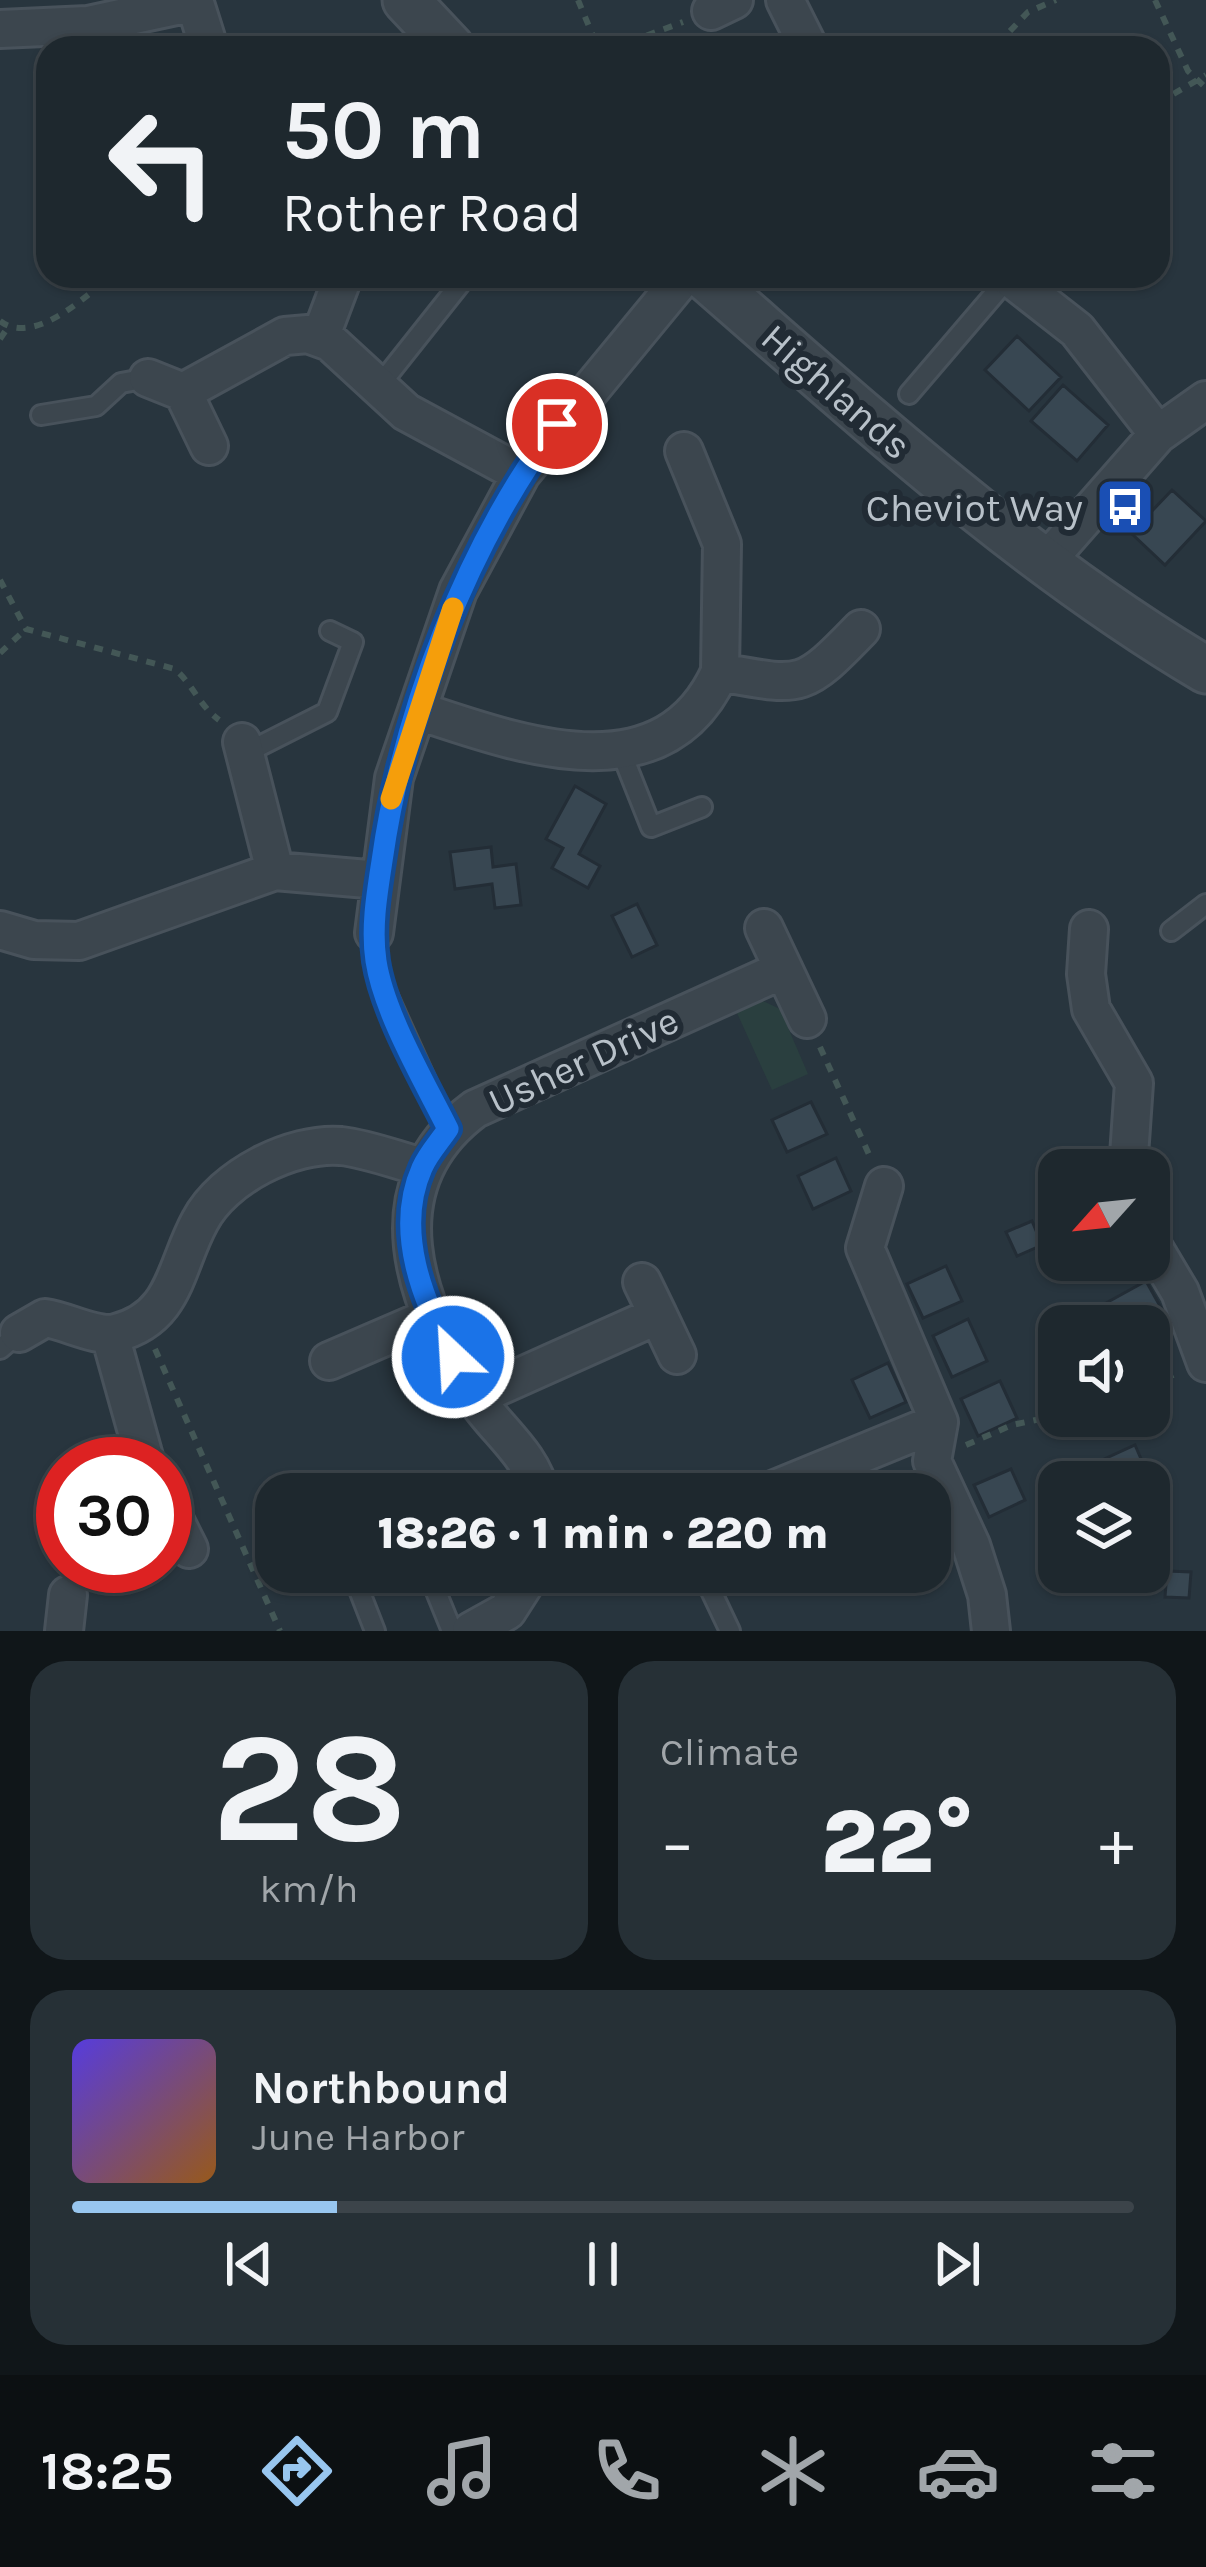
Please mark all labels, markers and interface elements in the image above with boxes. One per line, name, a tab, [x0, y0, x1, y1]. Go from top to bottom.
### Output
text: 50 m	[282, 81, 485, 179]
icon: left	[84, 84, 240, 240]
text: Rother Road	[282, 181, 582, 245]
street label: Highlands	[752, 314, 920, 469]
pin	[506, 373, 608, 475]
icon: arrive	[524, 391, 590, 457]
bus stop icon: Cheviot Way	[1094, 476, 1156, 538]
place label: Cheviot Way	[866, 485, 1083, 531]
street label: Usher Drive	[481, 997, 686, 1125]
north arrow	[1038, 1149, 1170, 1281]
map controls	[1038, 1149, 1170, 1593]
position arrow	[390, 1294, 516, 1420]
button: sound	[1038, 1305, 1170, 1437]
speed limit sign: 30	[36, 1437, 192, 1593]
button: layers	[1038, 1461, 1170, 1593]
text: 18:26 · 1 min · 220 m	[377, 1507, 829, 1559]
text: 28	[211, 1697, 407, 1879]
text: Climate	[660, 1729, 799, 1775]
text: 22°	[820, 1789, 974, 1895]
text: −	[660, 1804, 695, 1882]
text: +	[1099, 1804, 1134, 1882]
text: km/h	[260, 1866, 358, 1912]
text: Northbound	[252, 2062, 510, 2114]
text: June Harbor	[252, 2114, 464, 2160]
icon: previous	[216, 2231, 282, 2297]
icon: pause	[570, 2231, 636, 2297]
icon: next	[924, 2231, 990, 2297]
icon: directions	[255, 2429, 339, 2513]
icon: music	[420, 2429, 504, 2513]
icon: phone	[585, 2429, 669, 2513]
icon: climate	[751, 2429, 835, 2513]
icon: car	[916, 2429, 1000, 2513]
icon: filters	[1081, 2429, 1165, 2513]
text: 18:25	[41, 2439, 173, 2503]

